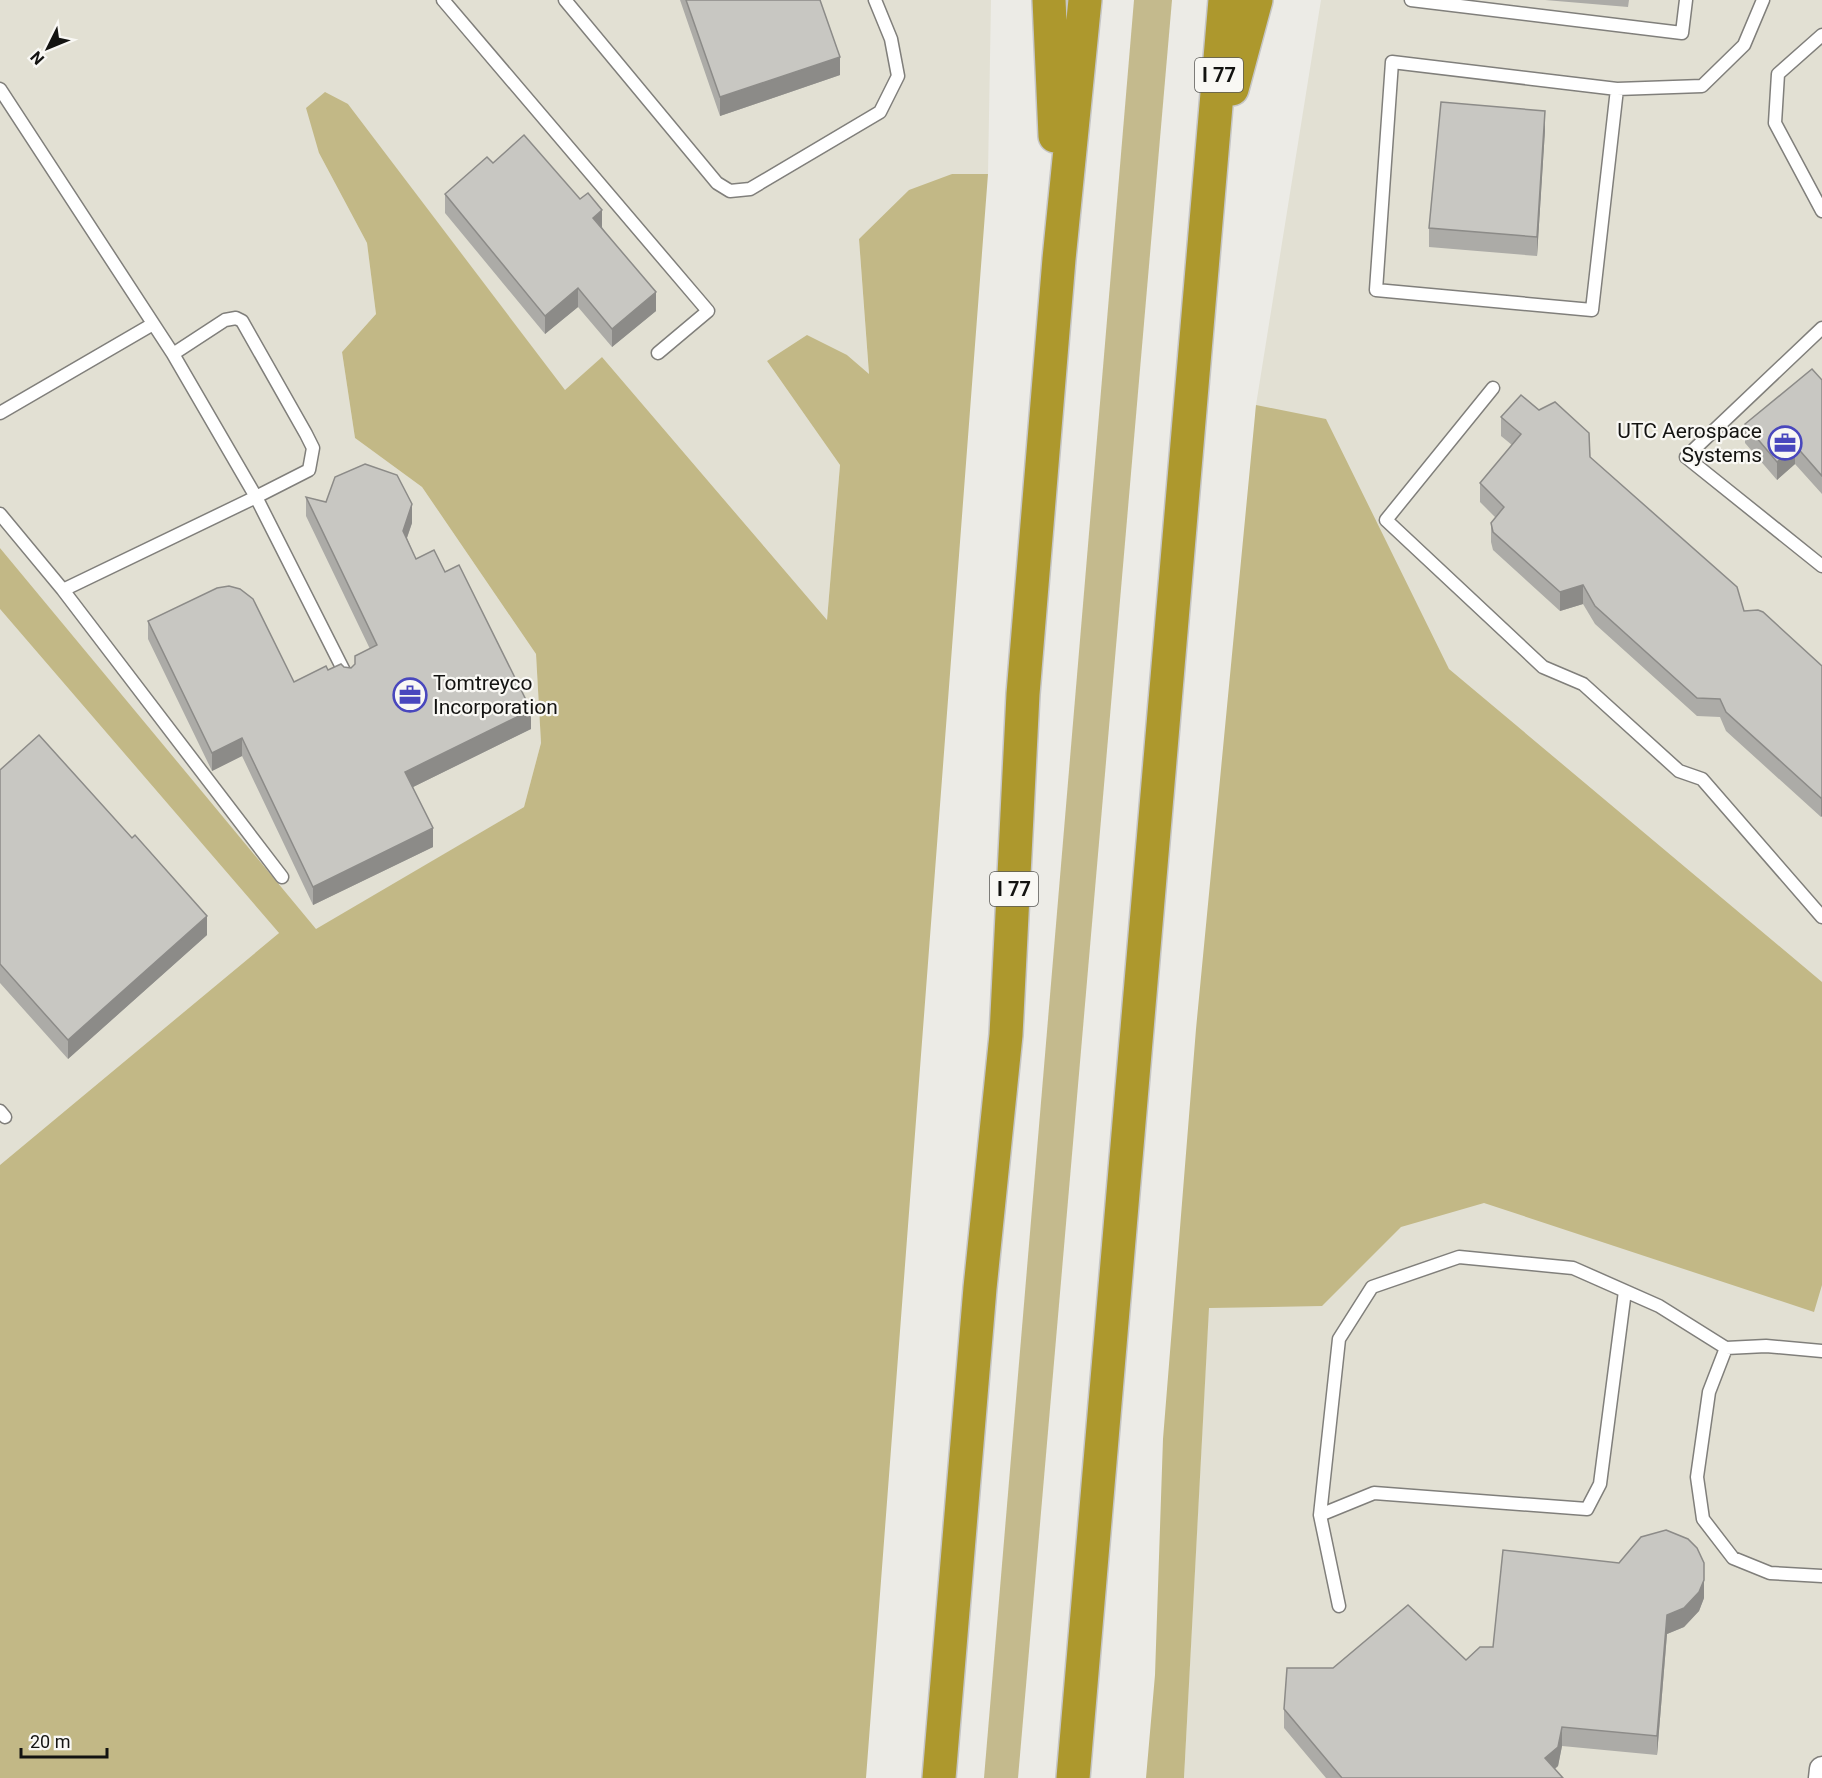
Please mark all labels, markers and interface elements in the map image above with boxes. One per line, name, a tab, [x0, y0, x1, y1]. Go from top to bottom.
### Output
north arrow	[18, 18, 78, 78]
text: N	[27, 47, 48, 68]
road number: I 77	[1195, 58, 1243, 92]
place label: UTC Aerospace Systems	[1617, 419, 1762, 467]
office icon: UTC Aerospace Systems	[1767, 425, 1803, 461]
place label: Tomtreyco Incorporation	[433, 671, 558, 719]
office icon: Tomtreyco Incorporation	[392, 677, 428, 713]
road number: I 77	[990, 872, 1038, 906]
scale bar	[21, 1721, 106, 1759]
text: 20 m	[30, 1731, 70, 1752]

